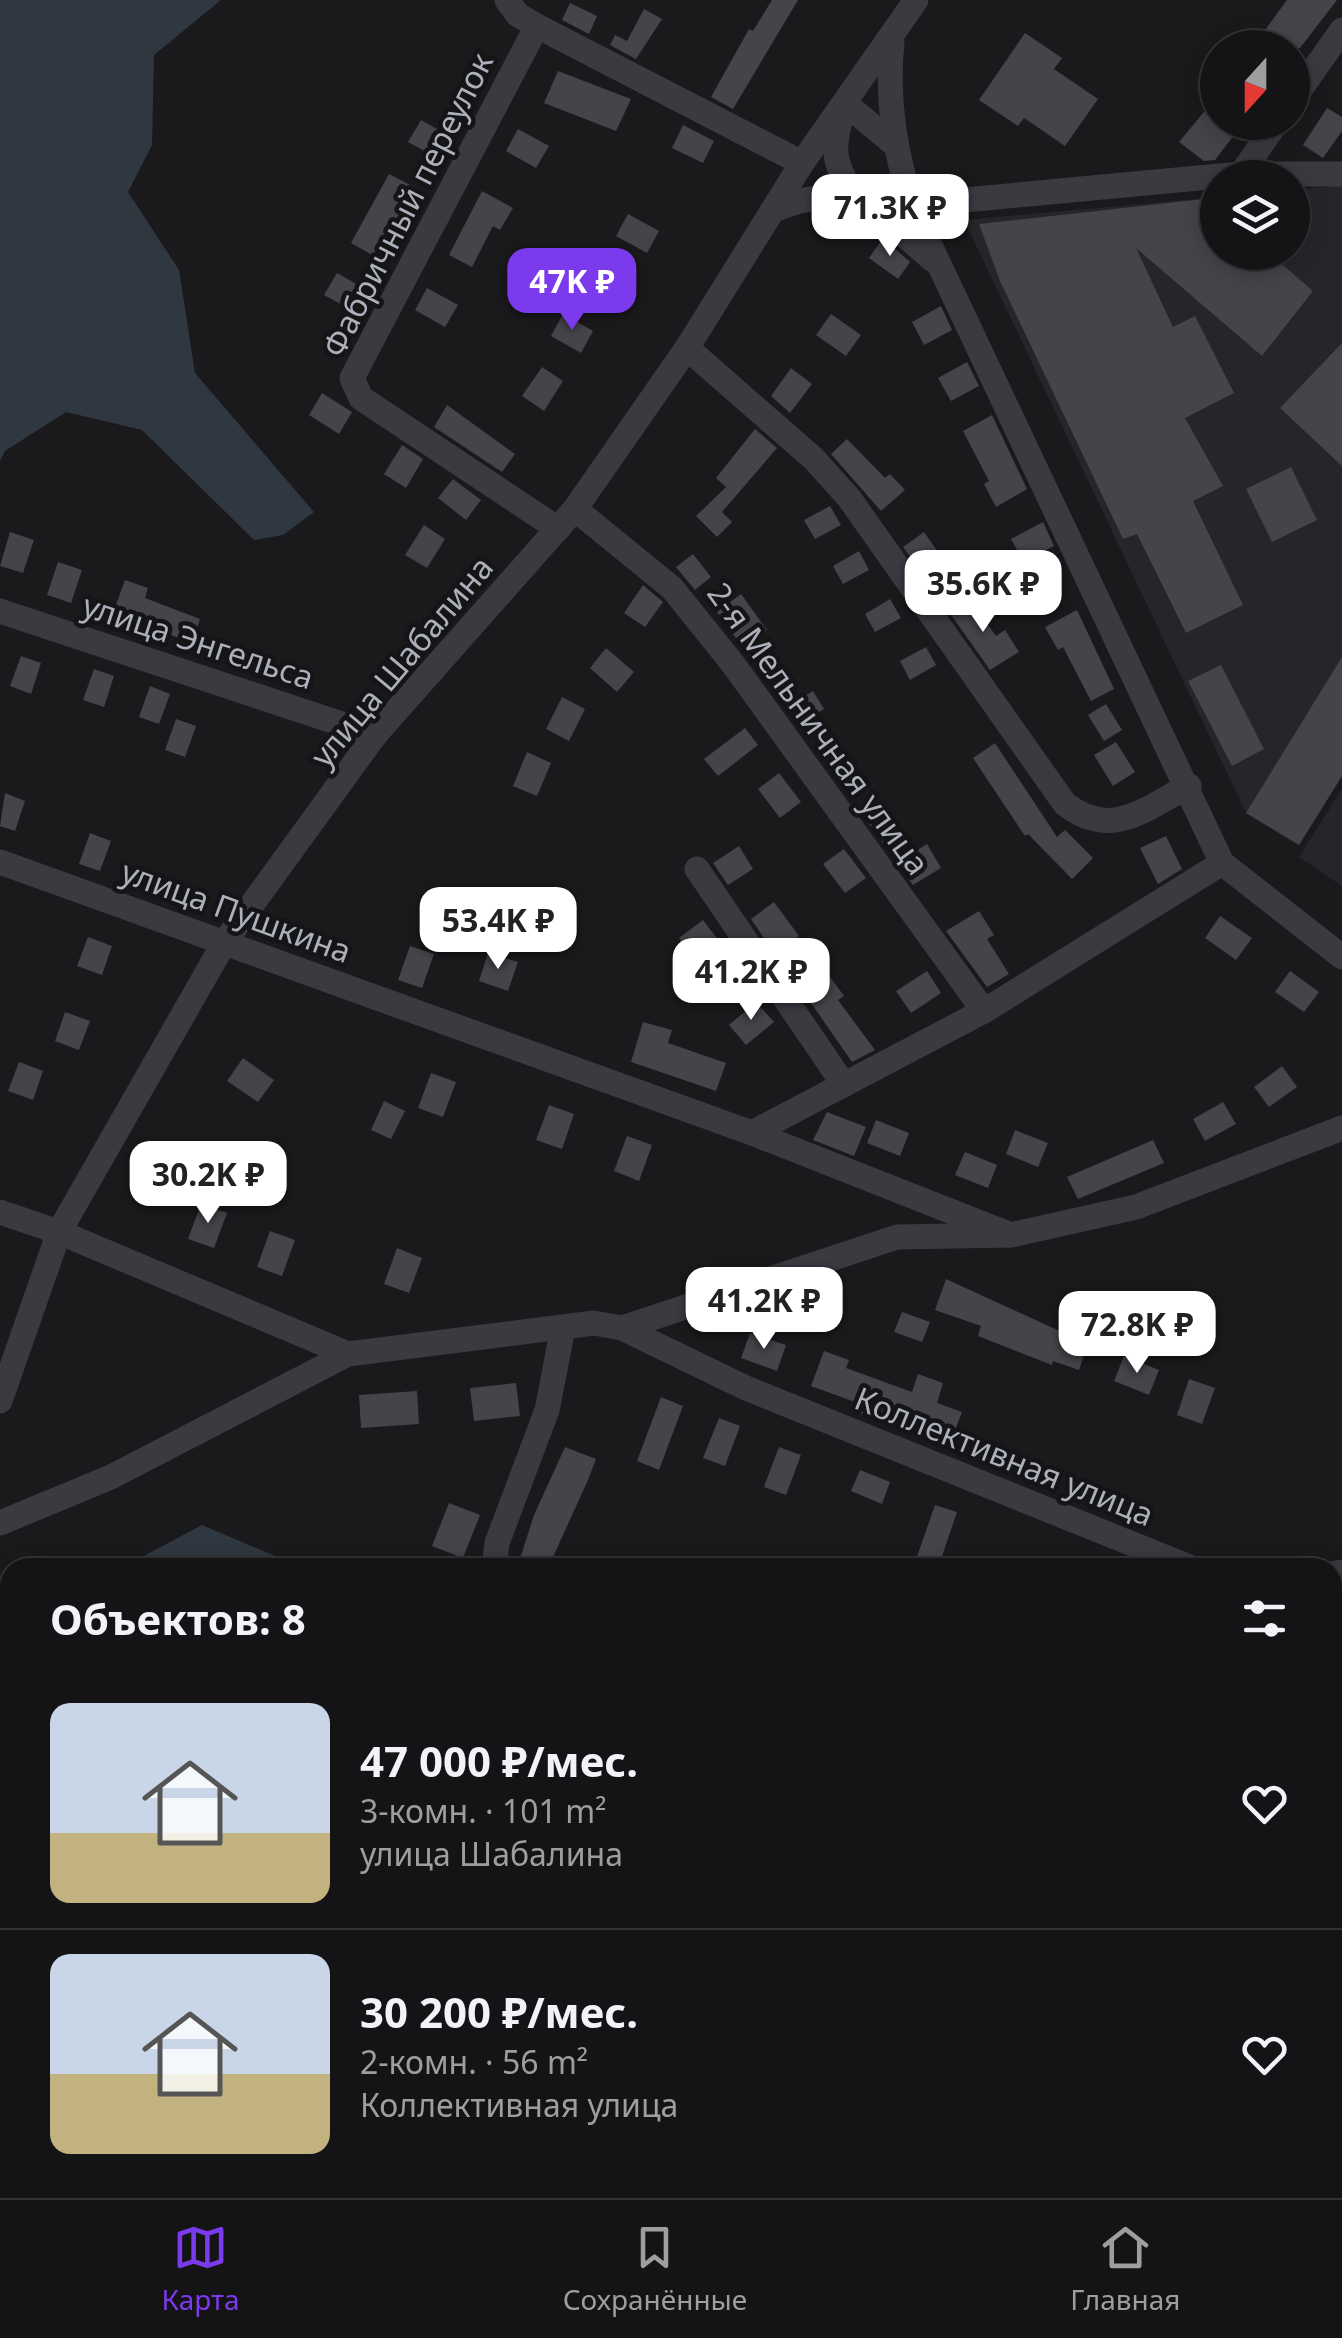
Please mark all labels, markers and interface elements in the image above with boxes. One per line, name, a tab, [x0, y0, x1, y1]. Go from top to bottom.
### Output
north arrow	[1200, 30, 1310, 140]
map controls	[1200, 30, 1310, 270]
street label: Фабричный переулок	[311, 45, 502, 364]
button: layers	[1200, 160, 1310, 270]
pin: 71.3K ₽	[798, 174, 982, 259]
text: 71.3K ₽	[834, 185, 946, 228]
pin: 47K ₽	[502, 248, 642, 333]
text: 47K ₽	[529, 259, 615, 302]
street label: улица Шабалина	[300, 546, 502, 776]
pin: 35.6K ₽	[891, 550, 1075, 635]
text: 35.6K ₽	[927, 561, 1039, 604]
street label: 2-я Мельничная улица	[698, 573, 940, 883]
street label: улица Энгельса	[77, 583, 319, 698]
street label: улица Пушкина	[116, 849, 357, 972]
pin: 53.4K ₽	[406, 887, 590, 972]
text: 53.4K ₽	[442, 898, 554, 941]
pin: 41.2K ₽	[659, 938, 843, 1023]
text: 41.2K ₽	[695, 949, 807, 992]
pin: 30.2K ₽	[116, 1141, 300, 1226]
text: 30.2K ₽	[152, 1152, 264, 1195]
pin: 41.2K ₽	[672, 1267, 856, 1352]
text: 41.2K ₽	[708, 1278, 820, 1321]
pin: 72.8K ₽	[1045, 1291, 1229, 1376]
text: 72.8K ₽	[1081, 1302, 1193, 1345]
street label: Коллективная улица	[849, 1376, 1160, 1535]
text: Объектов: 8	[50, 1590, 306, 1647]
icon: filters	[1237, 1591, 1292, 1646]
text: 47 000 ₽/мес.	[360, 1732, 638, 1789]
icon: home	[130, 1743, 250, 1863]
icon: heart	[1237, 1776, 1292, 1831]
text: 3-комн. · 101 m²	[360, 1789, 606, 1832]
text: улица Шабалина	[360, 1832, 623, 1875]
text: 30 200 ₽/мес.	[360, 1983, 638, 2040]
icon: home	[130, 1994, 250, 2114]
icon: heart	[1237, 2027, 1292, 2082]
text: 2-комн. · 56 m²	[360, 2040, 588, 2083]
text: Коллективная улица	[360, 2083, 678, 2126]
tab: Карта	[162, 2220, 240, 2318]
tab: Сохранённые	[563, 2220, 747, 2318]
tab: Главная	[1070, 2220, 1180, 2318]

